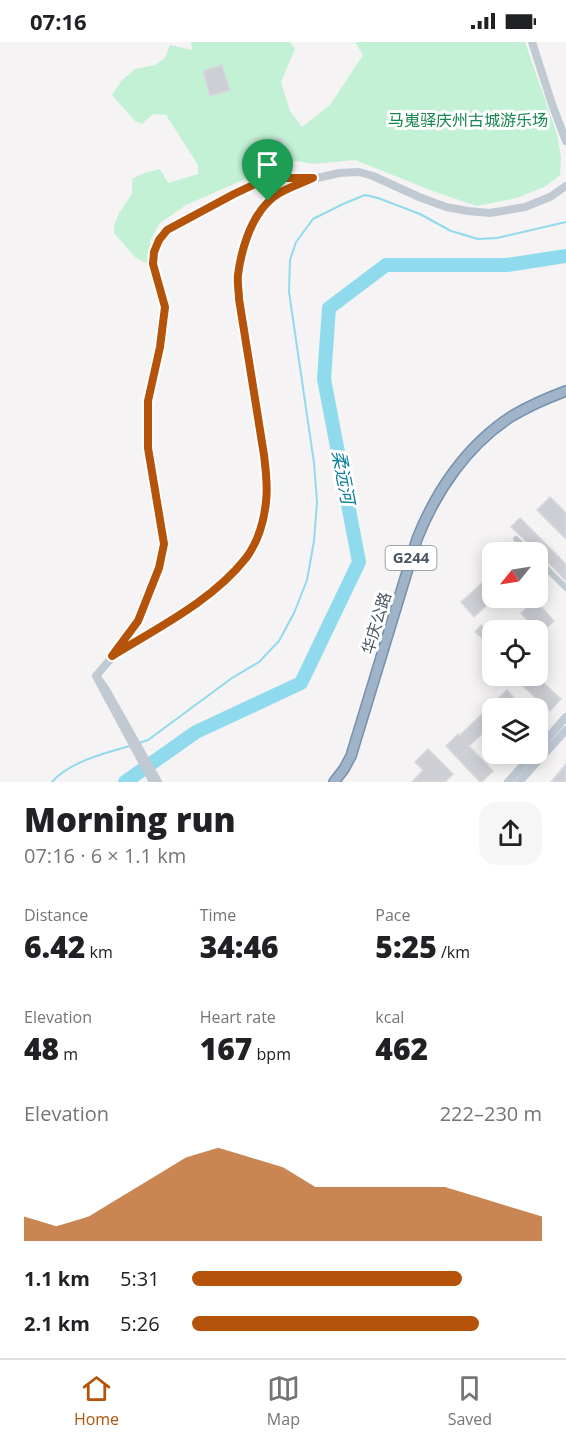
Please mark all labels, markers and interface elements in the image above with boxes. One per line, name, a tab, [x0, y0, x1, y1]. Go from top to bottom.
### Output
text: 07:16	[30, 6, 87, 36]
park label: 马嵬驿庆州古城游乐场	[388, 109, 548, 131]
pin	[242, 139, 293, 201]
icon: arrive	[251, 148, 284, 181]
water label: 柔远河	[327, 448, 361, 509]
north arrow	[482, 542, 548, 608]
map controls	[482, 542, 548, 764]
road number: G244	[386, 546, 436, 570]
street label: 华庆公路	[356, 589, 396, 657]
button: locate	[482, 620, 548, 686]
button: layers	[482, 698, 548, 764]
text: Morning run	[24, 797, 236, 842]
button: share	[479, 802, 542, 865]
text: 07:16 · 6 × 1.1 km	[24, 842, 186, 869]
text: Distance	[24, 904, 88, 926]
text: Time	[200, 904, 236, 926]
text: Pace	[375, 904, 411, 926]
text: 6.42	[24, 926, 85, 967]
text: 34:46	[200, 926, 279, 967]
text: 5:25	[375, 926, 437, 967]
text: km	[85, 941, 113, 963]
text: /km	[437, 941, 470, 963]
text: Elevation	[24, 1006, 92, 1028]
text: Heart rate	[200, 1006, 276, 1028]
text: kcal	[375, 1006, 404, 1028]
text: 48	[24, 1028, 59, 1069]
text: 167	[200, 1028, 252, 1069]
text: 462	[375, 1028, 428, 1069]
text: m	[59, 1043, 78, 1065]
text: bpm	[252, 1043, 291, 1065]
text: Elevation	[24, 1100, 109, 1127]
text: 222–230 m	[440, 1100, 542, 1127]
text: 1.1 km	[24, 1265, 90, 1292]
text: 5:31	[120, 1265, 160, 1292]
text: 2.1 km	[24, 1310, 90, 1337]
text: 5:26	[120, 1310, 160, 1337]
tab: Home	[74, 1372, 119, 1430]
tab: Map	[267, 1372, 300, 1430]
tab: Saved	[448, 1372, 492, 1430]

